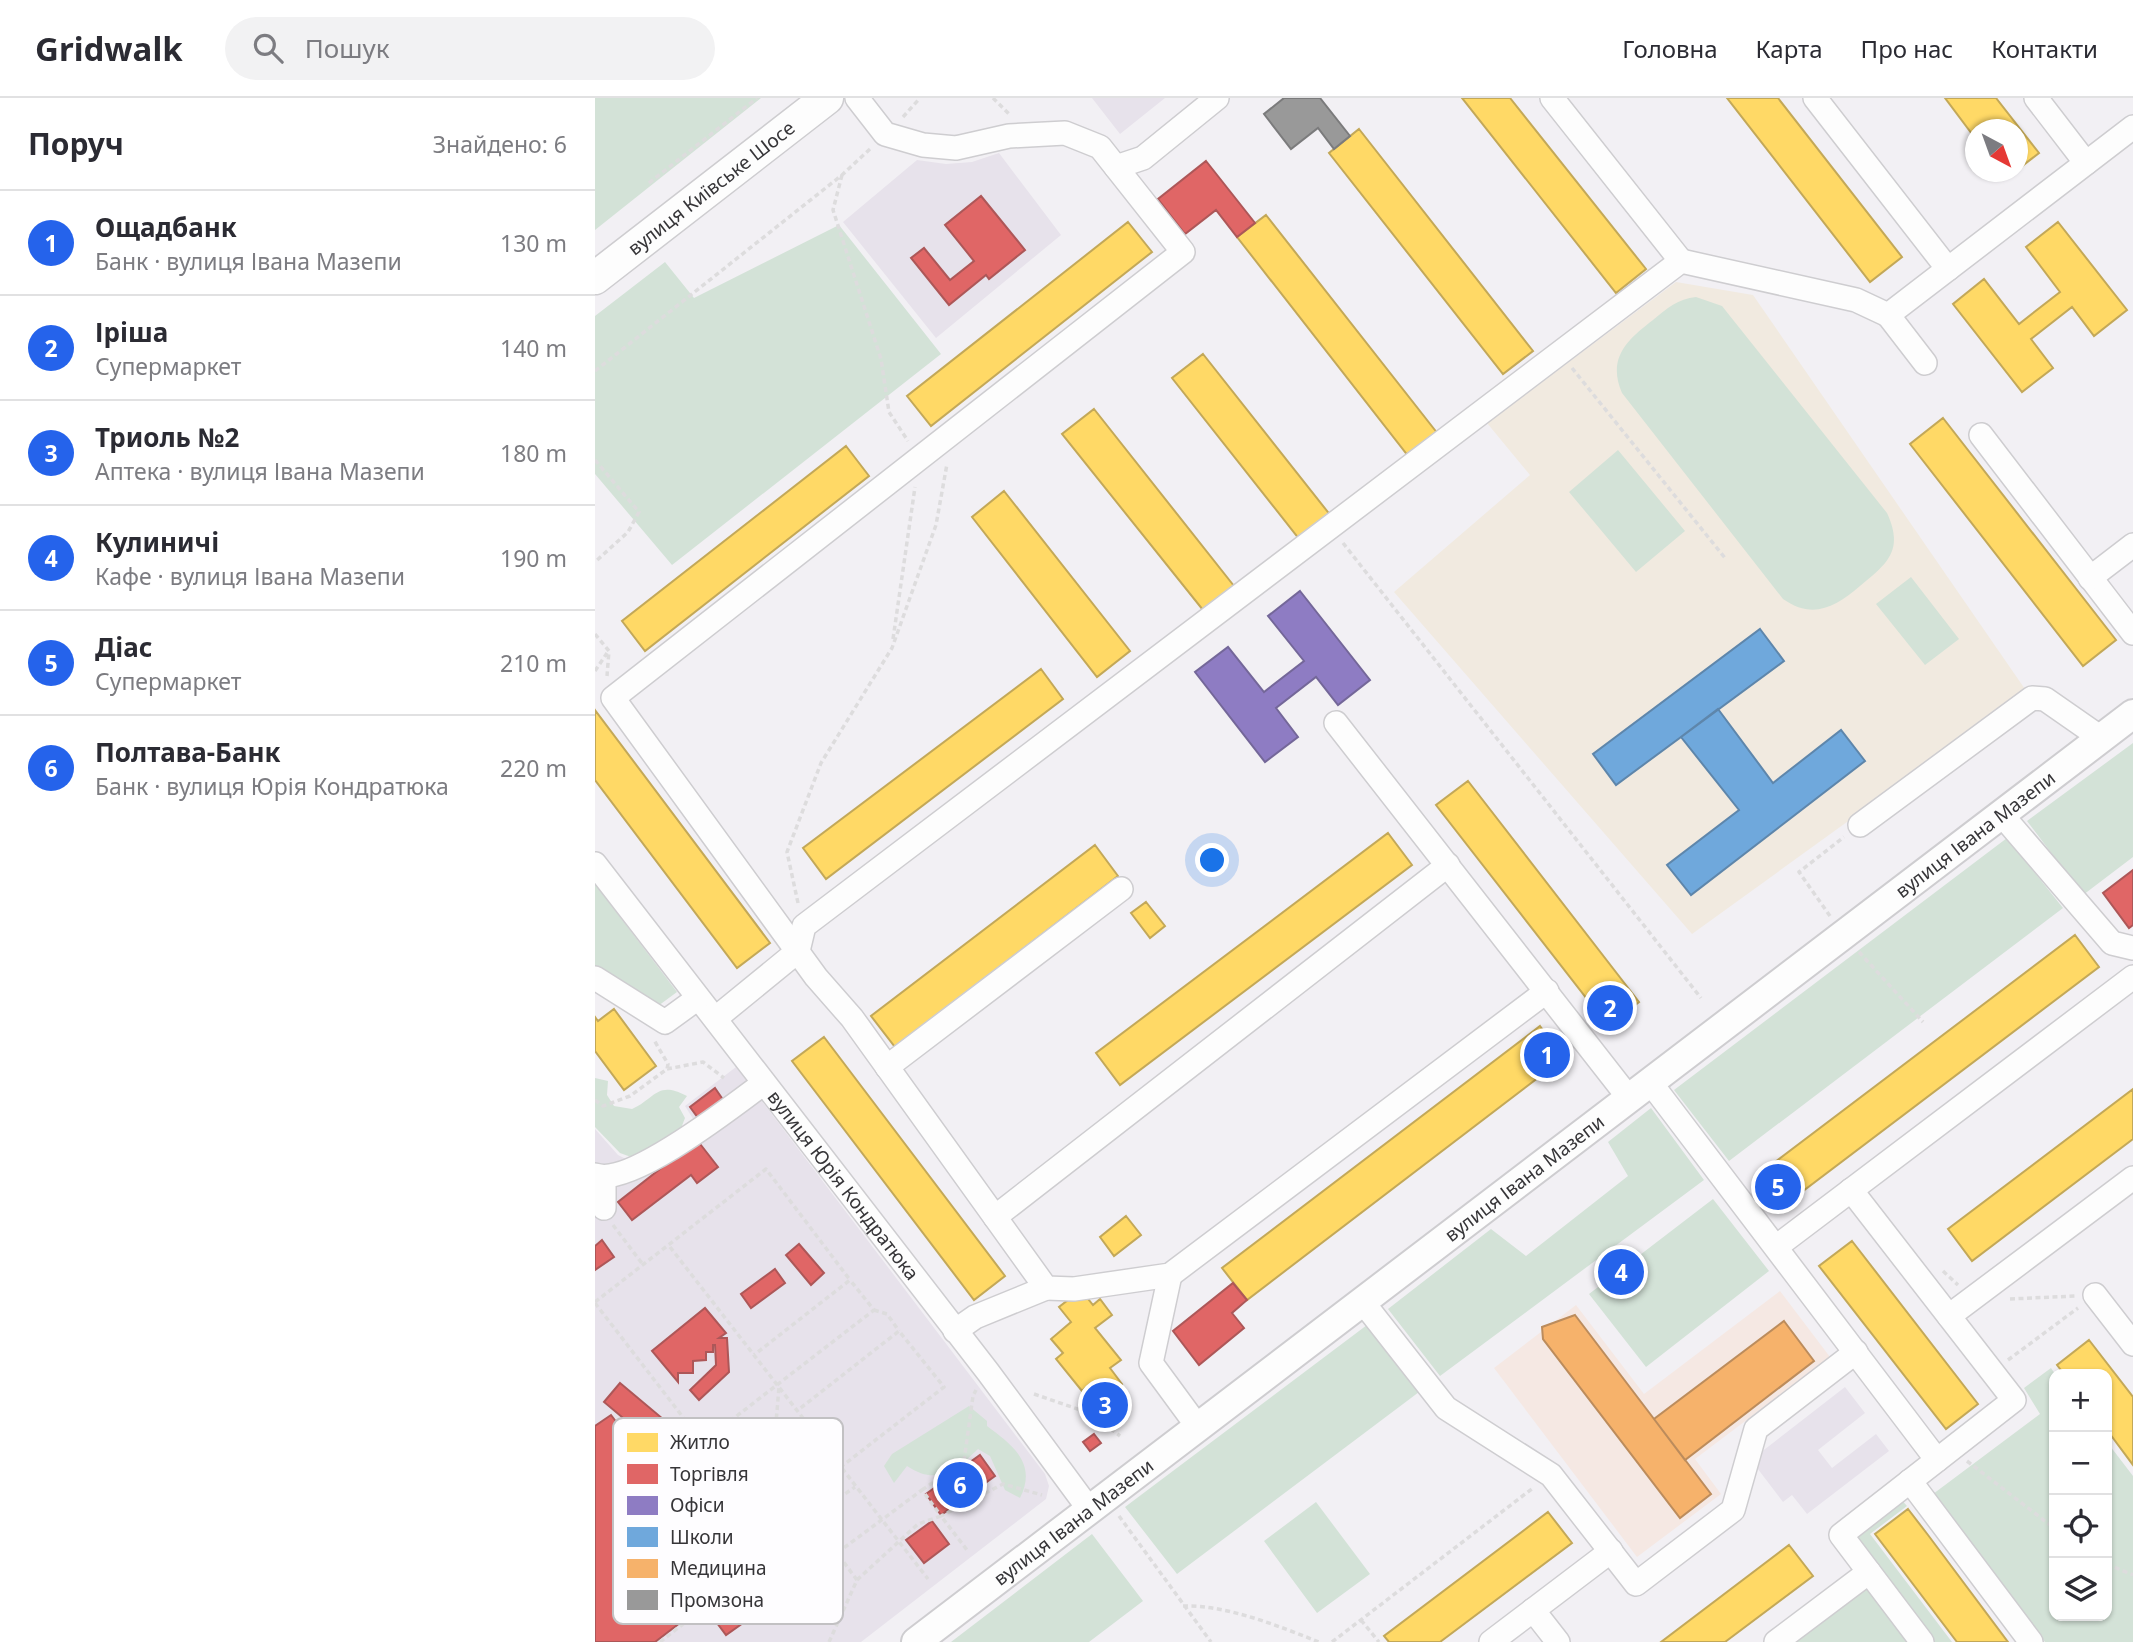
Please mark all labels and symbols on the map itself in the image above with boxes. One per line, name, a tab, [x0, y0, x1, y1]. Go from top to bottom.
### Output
street label: вулиця Київське Шосе	[622, 115, 800, 261]
north arrow	[1965, 119, 2028, 182]
street label: вулиця Івана Мазепи	[1890, 765, 2060, 904]
your location	[1195, 843, 1229, 877]
pin: 2	[1587, 982, 1633, 1034]
pin: 1	[1524, 1029, 1570, 1081]
street label: вулиця Юрія Кондратюка	[762, 1085, 925, 1285]
street label: вулиця Івана Мазепи	[1439, 1109, 1610, 1247]
pin: 5	[1755, 1161, 1801, 1213]
pin: 4	[1598, 1246, 1644, 1298]
pin: 3	[1082, 1379, 1128, 1431]
legend	[613, 1418, 843, 1624]
text: Житло	[670, 1429, 730, 1455]
street label: вулиця Івана Мазепи	[988, 1453, 1159, 1591]
pin: 6	[937, 1459, 983, 1511]
text: Торгівля	[670, 1461, 749, 1487]
text: Офіси	[670, 1492, 725, 1518]
text: Школи	[670, 1524, 734, 1550]
text: Медицина	[670, 1555, 767, 1581]
text: Промзона	[670, 1587, 764, 1613]

